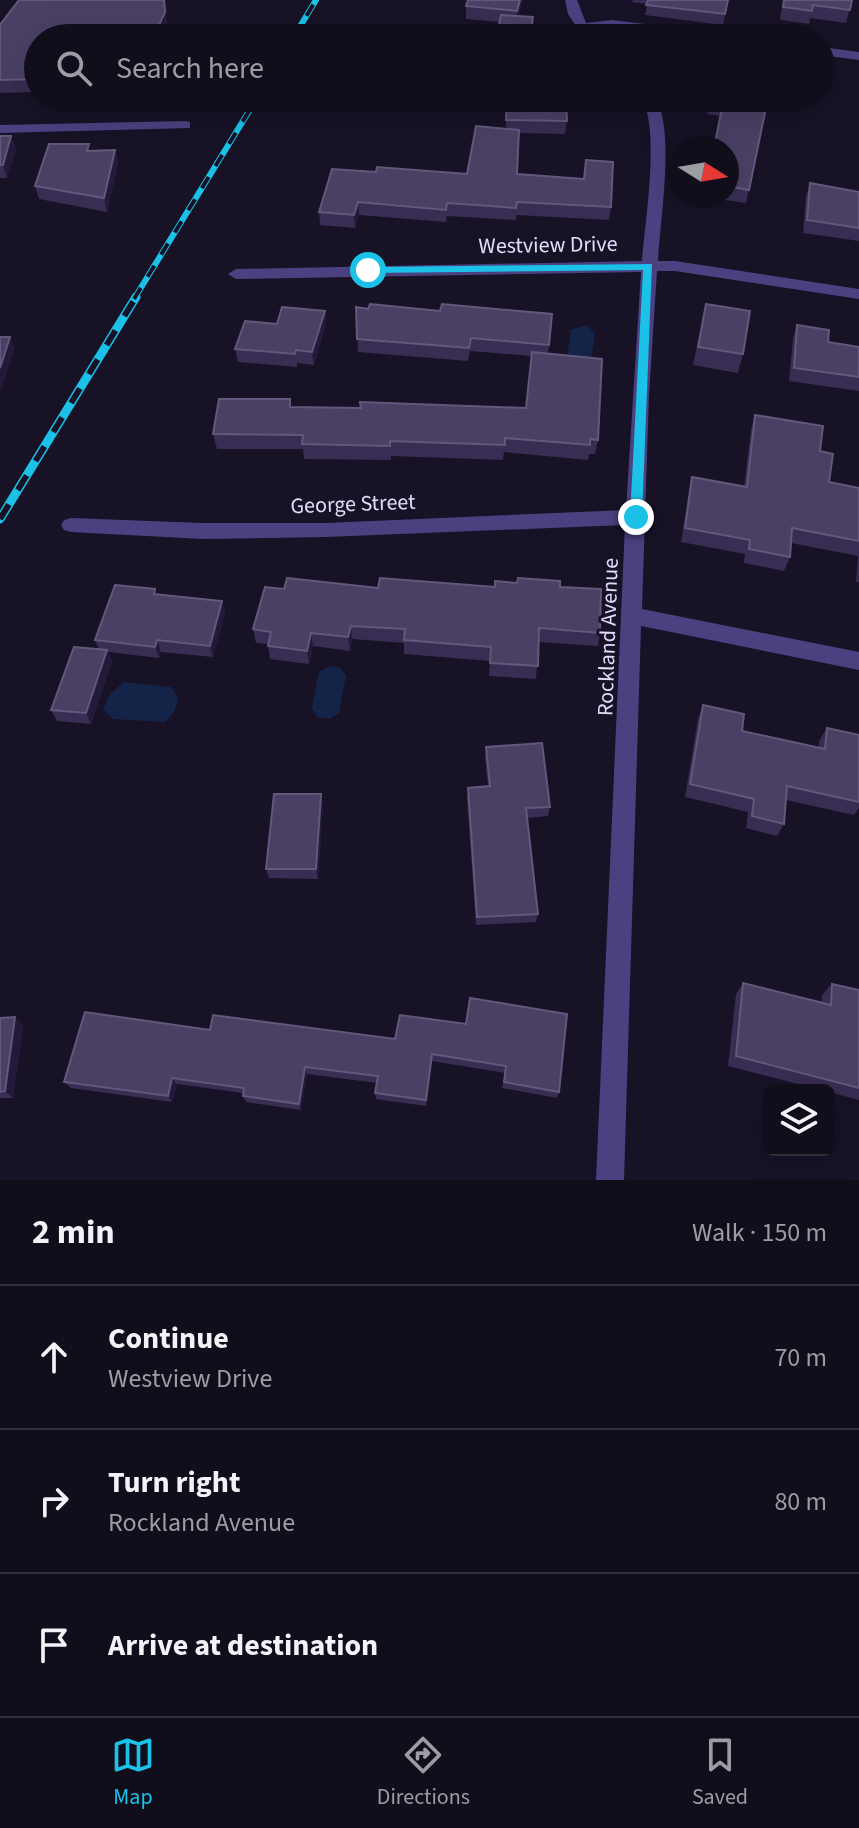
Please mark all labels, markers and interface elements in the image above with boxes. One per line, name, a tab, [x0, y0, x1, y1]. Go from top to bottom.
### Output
search box	[24, 24, 835, 112]
icon: search	[52, 46, 96, 90]
text: Search here	[116, 47, 264, 90]
north arrow	[667, 136, 739, 208]
street label: Westview Drive	[478, 228, 618, 262]
route start	[350, 252, 386, 288]
street label: George Street	[290, 486, 417, 522]
route end	[618, 499, 654, 535]
street label: Rockland Avenue	[589, 557, 627, 717]
map controls	[763, 1084, 835, 1156]
button: layers	[763, 1084, 835, 1156]
text: 2 min	[32, 1208, 115, 1257]
text: Walk · 150 m	[692, 1214, 827, 1251]
text: Continue	[108, 1317, 229, 1360]
icon: ahead	[32, 1335, 76, 1379]
text: 70 m	[774, 1339, 827, 1376]
text: Westview Drive	[108, 1360, 272, 1397]
text: Turn right	[108, 1461, 240, 1504]
icon: right	[32, 1479, 76, 1523]
text: 80 m	[774, 1483, 827, 1520]
text: Rockland Avenue	[108, 1504, 295, 1541]
icon: arrive	[32, 1623, 76, 1667]
text: Arrive at destination	[108, 1624, 378, 1667]
tab: Map	[111, 1733, 155, 1813]
tab: Directions	[377, 1733, 470, 1813]
tab: Saved	[692, 1733, 748, 1813]

